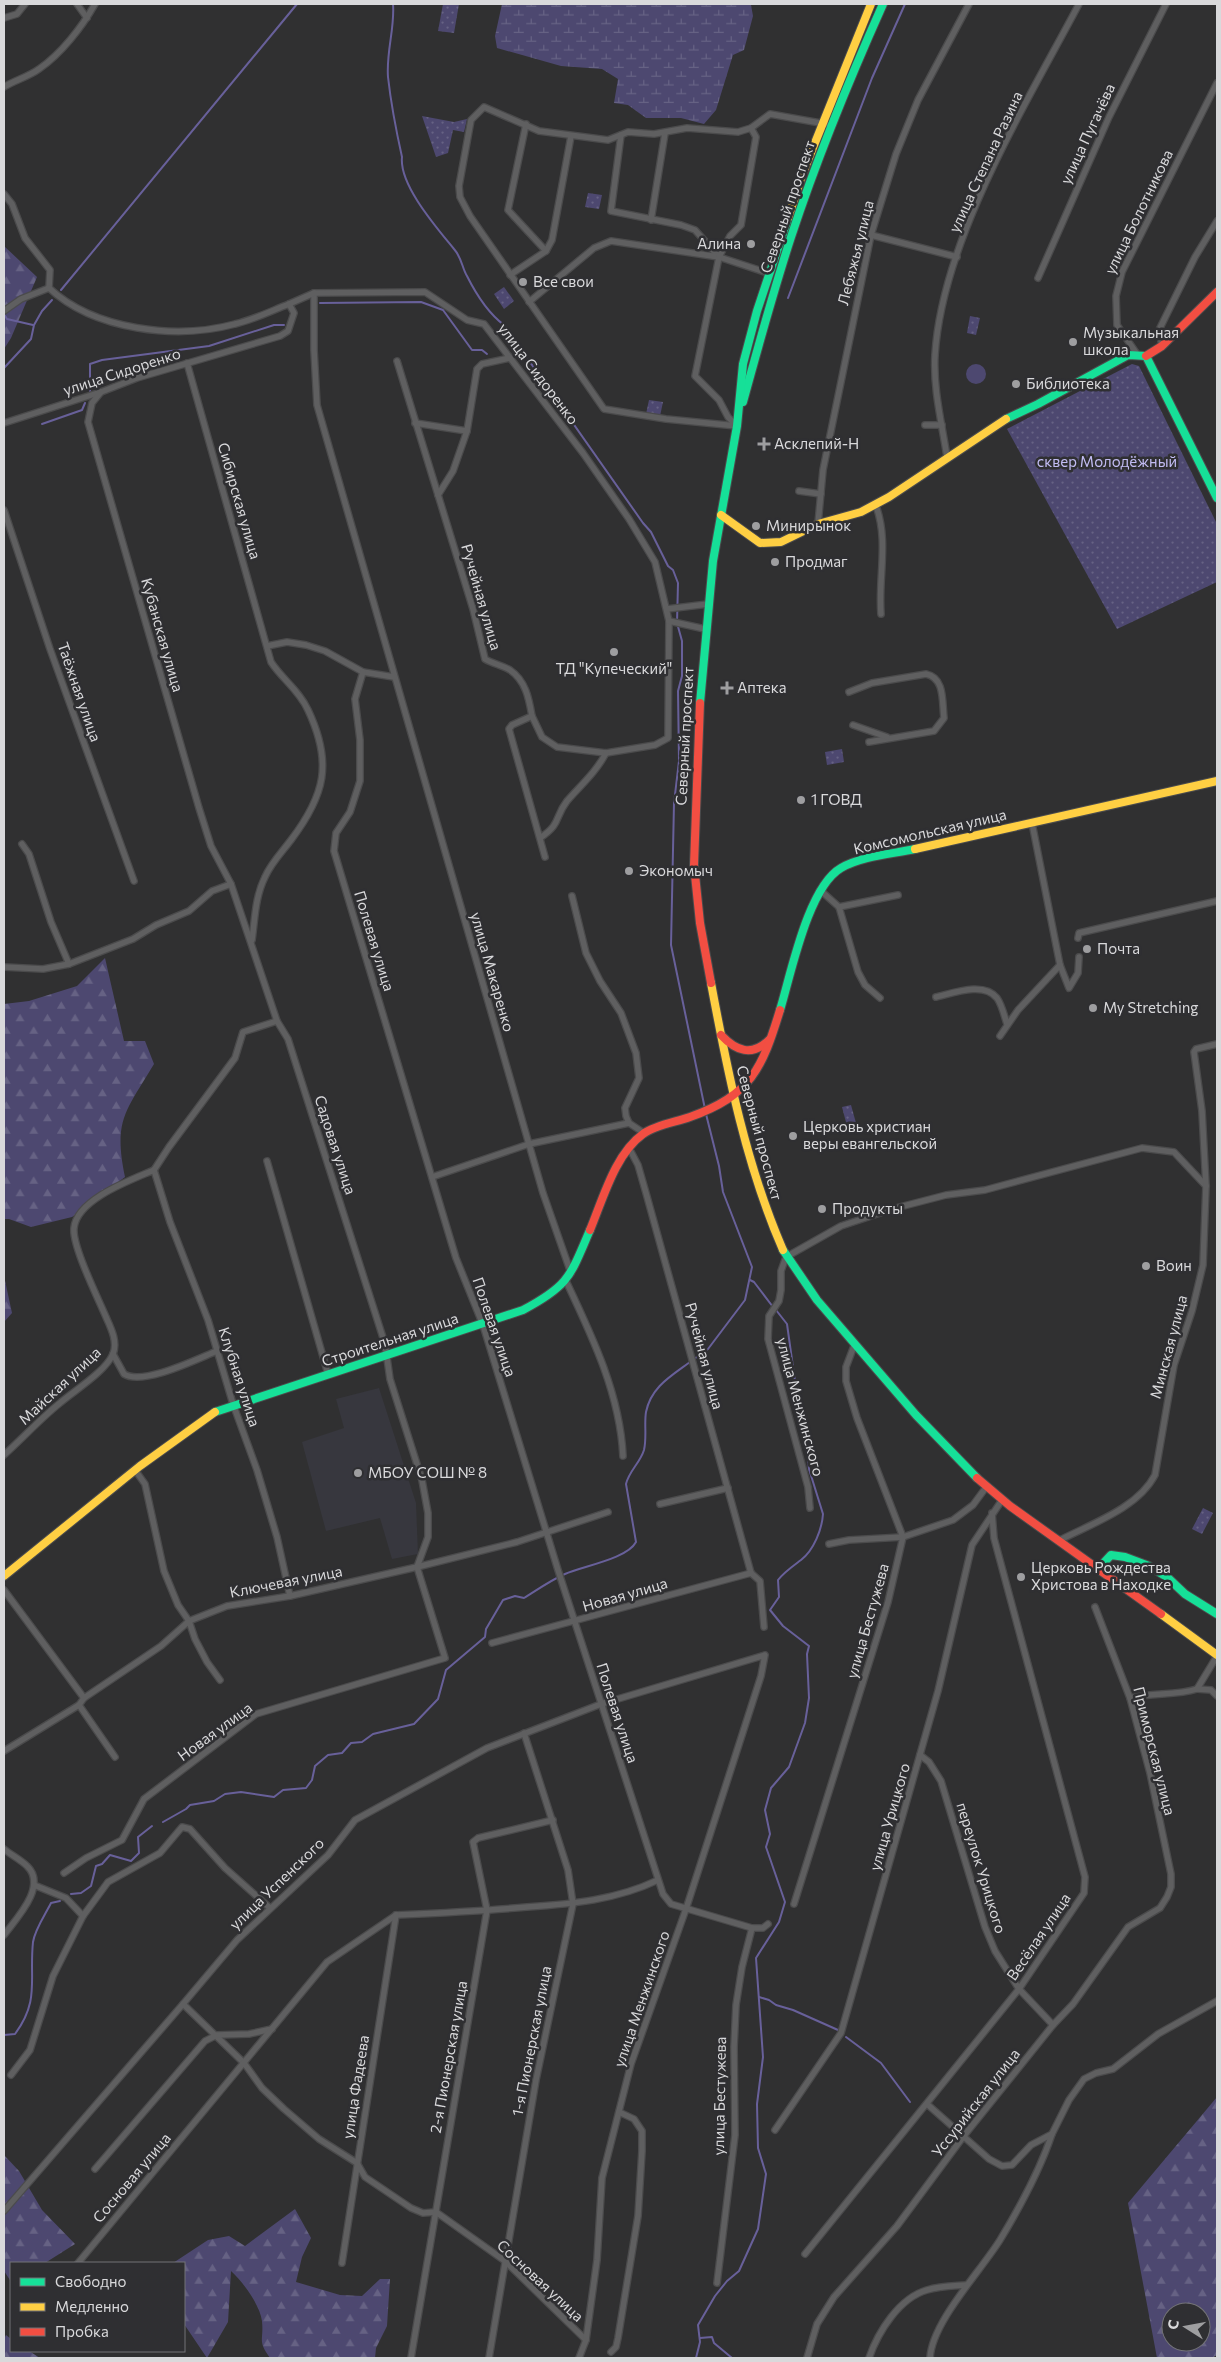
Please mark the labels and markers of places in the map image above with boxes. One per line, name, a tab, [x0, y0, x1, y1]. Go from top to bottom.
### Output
place label: Алина	[697, 234, 741, 252]
marker: Алина	[745, 238, 757, 250]
place label: Все свои	[533, 272, 594, 290]
marker: Все свои	[517, 276, 529, 288]
place label: Музыкальная школа	[1083, 323, 1179, 358]
marker: Музыкальная школа	[1067, 336, 1079, 348]
place label: Библиотека	[1026, 374, 1110, 392]
marker: Библиотека	[1010, 378, 1022, 390]
place label: Асклепий-Н	[774, 434, 859, 452]
marker: Асклепий-Н	[758, 438, 770, 450]
place label: Минирынок	[766, 516, 851, 534]
marker: Минирынок	[750, 520, 762, 532]
place label: Продмаг	[785, 552, 848, 570]
marker: Продмаг	[769, 556, 781, 568]
marker: ТД "Купеческий"	[608, 646, 620, 658]
place label: ТД "Купеческий"	[556, 659, 672, 677]
place label: Аптека	[737, 678, 787, 696]
marker: Аптека	[721, 682, 733, 694]
place label: 1 ГОВД	[811, 790, 862, 808]
marker: 1 ГОВД	[795, 794, 807, 806]
place label: Экономыч	[639, 861, 713, 879]
marker: Экономыч	[623, 865, 635, 877]
place label: Почта	[1097, 939, 1140, 957]
marker: Почта	[1081, 943, 1093, 955]
place label: My Stretching	[1103, 998, 1198, 1016]
marker: My Stretching	[1087, 1002, 1099, 1014]
place label: Церковь христиан веры евангельской	[803, 1117, 937, 1152]
marker: Церковь христиан веры евангельской	[787, 1130, 799, 1142]
place label: Продукты	[832, 1199, 903, 1217]
marker: Продукты	[816, 1203, 828, 1215]
place label: Воин	[1156, 1256, 1192, 1274]
marker: Воин	[1140, 1260, 1152, 1272]
place label: МБОУ СОШ № 8	[368, 1463, 487, 1481]
marker: МБОУ СОШ № 8	[352, 1467, 364, 1479]
place label: Церковь Рождества Христова в Находке	[1031, 1558, 1171, 1593]
marker: Церковь Рождества Христова в Находке	[1015, 1571, 1027, 1583]

